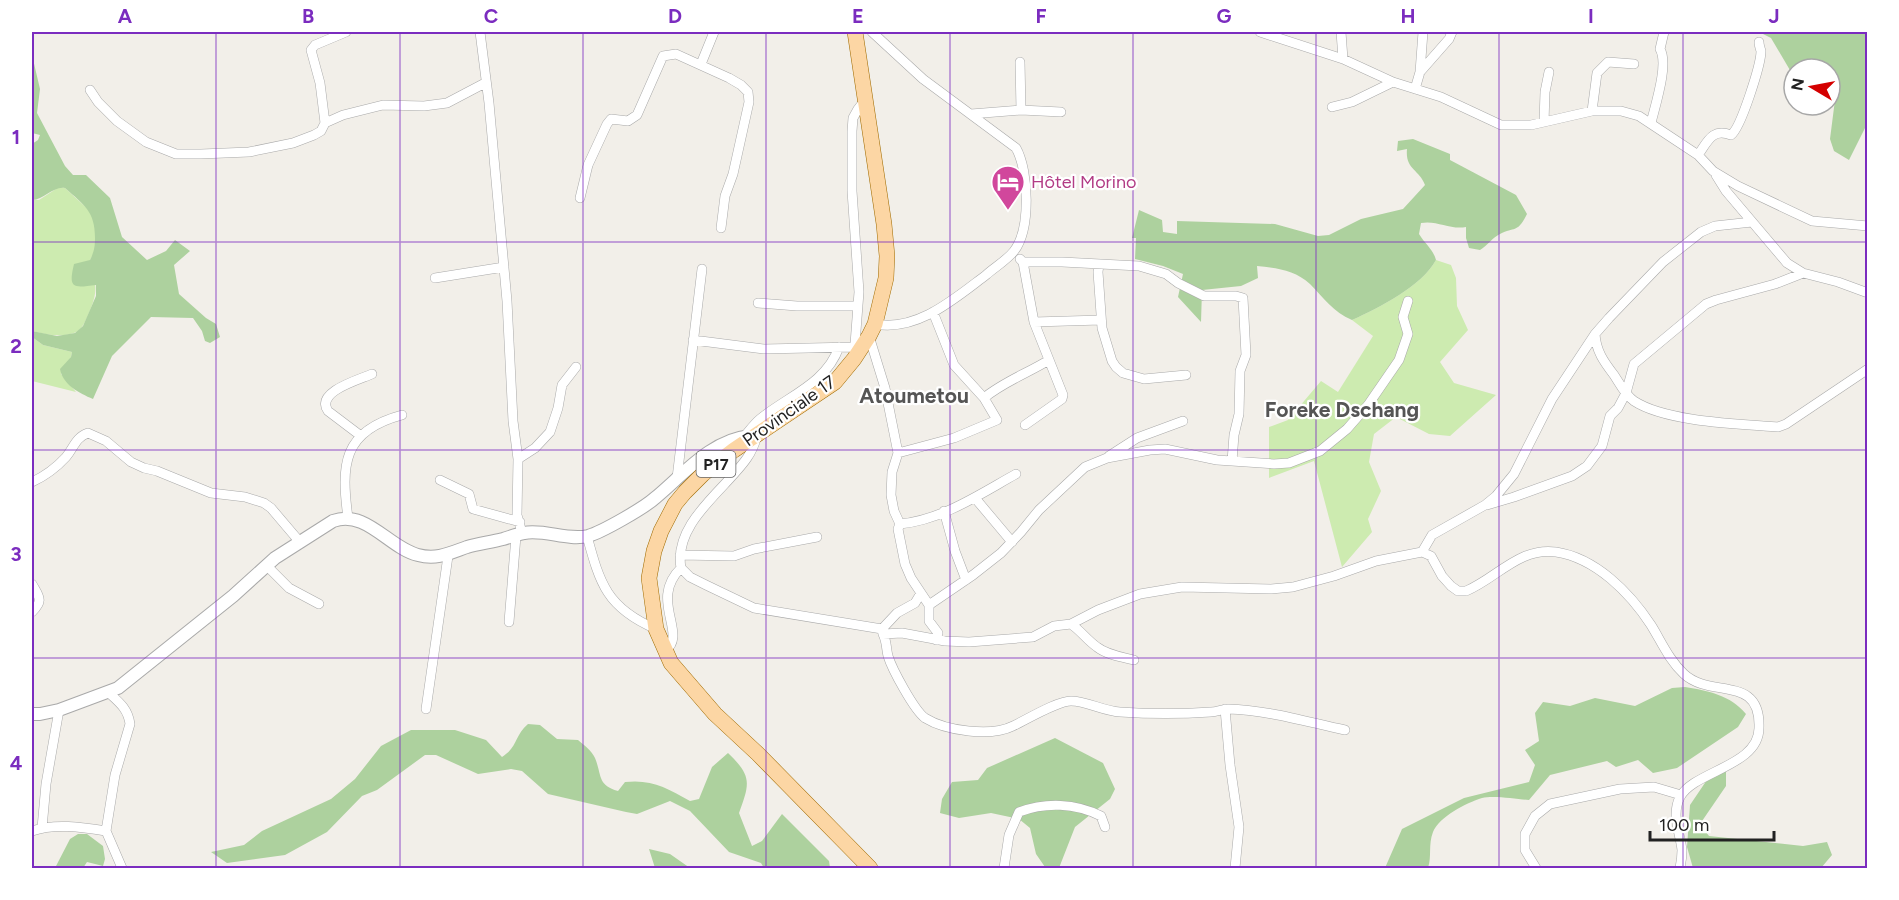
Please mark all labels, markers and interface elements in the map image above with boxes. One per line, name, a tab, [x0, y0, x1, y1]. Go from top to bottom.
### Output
text: A	[118, 4, 133, 28]
text: B	[302, 4, 314, 28]
text: C	[484, 4, 498, 28]
text: D	[668, 4, 682, 28]
text: E	[852, 4, 864, 28]
text: F	[1035, 4, 1047, 28]
text: G	[1217, 4, 1232, 28]
text: H	[1401, 4, 1416, 28]
text: I	[1588, 4, 1594, 28]
text: J	[1768, 4, 1780, 28]
north arrow	[1782, 57, 1842, 117]
text: N	[1787, 77, 1808, 92]
text: 1	[12, 125, 20, 149]
hotel icon: Hôtel Morino	[990, 164, 1026, 211]
place label: Hôtel Morino	[1031, 171, 1136, 193]
text: 2	[10, 334, 22, 358]
street label: Provinciale 17	[738, 371, 840, 451]
district label: Atoumetou	[859, 383, 969, 408]
district label: Foreke Dschang	[1265, 397, 1419, 422]
road number: P17	[696, 451, 736, 477]
text: 3	[10, 542, 22, 566]
text: 4	[10, 751, 23, 775]
scale bar	[1650, 804, 1774, 842]
text: 100 m	[1659, 814, 1709, 836]

